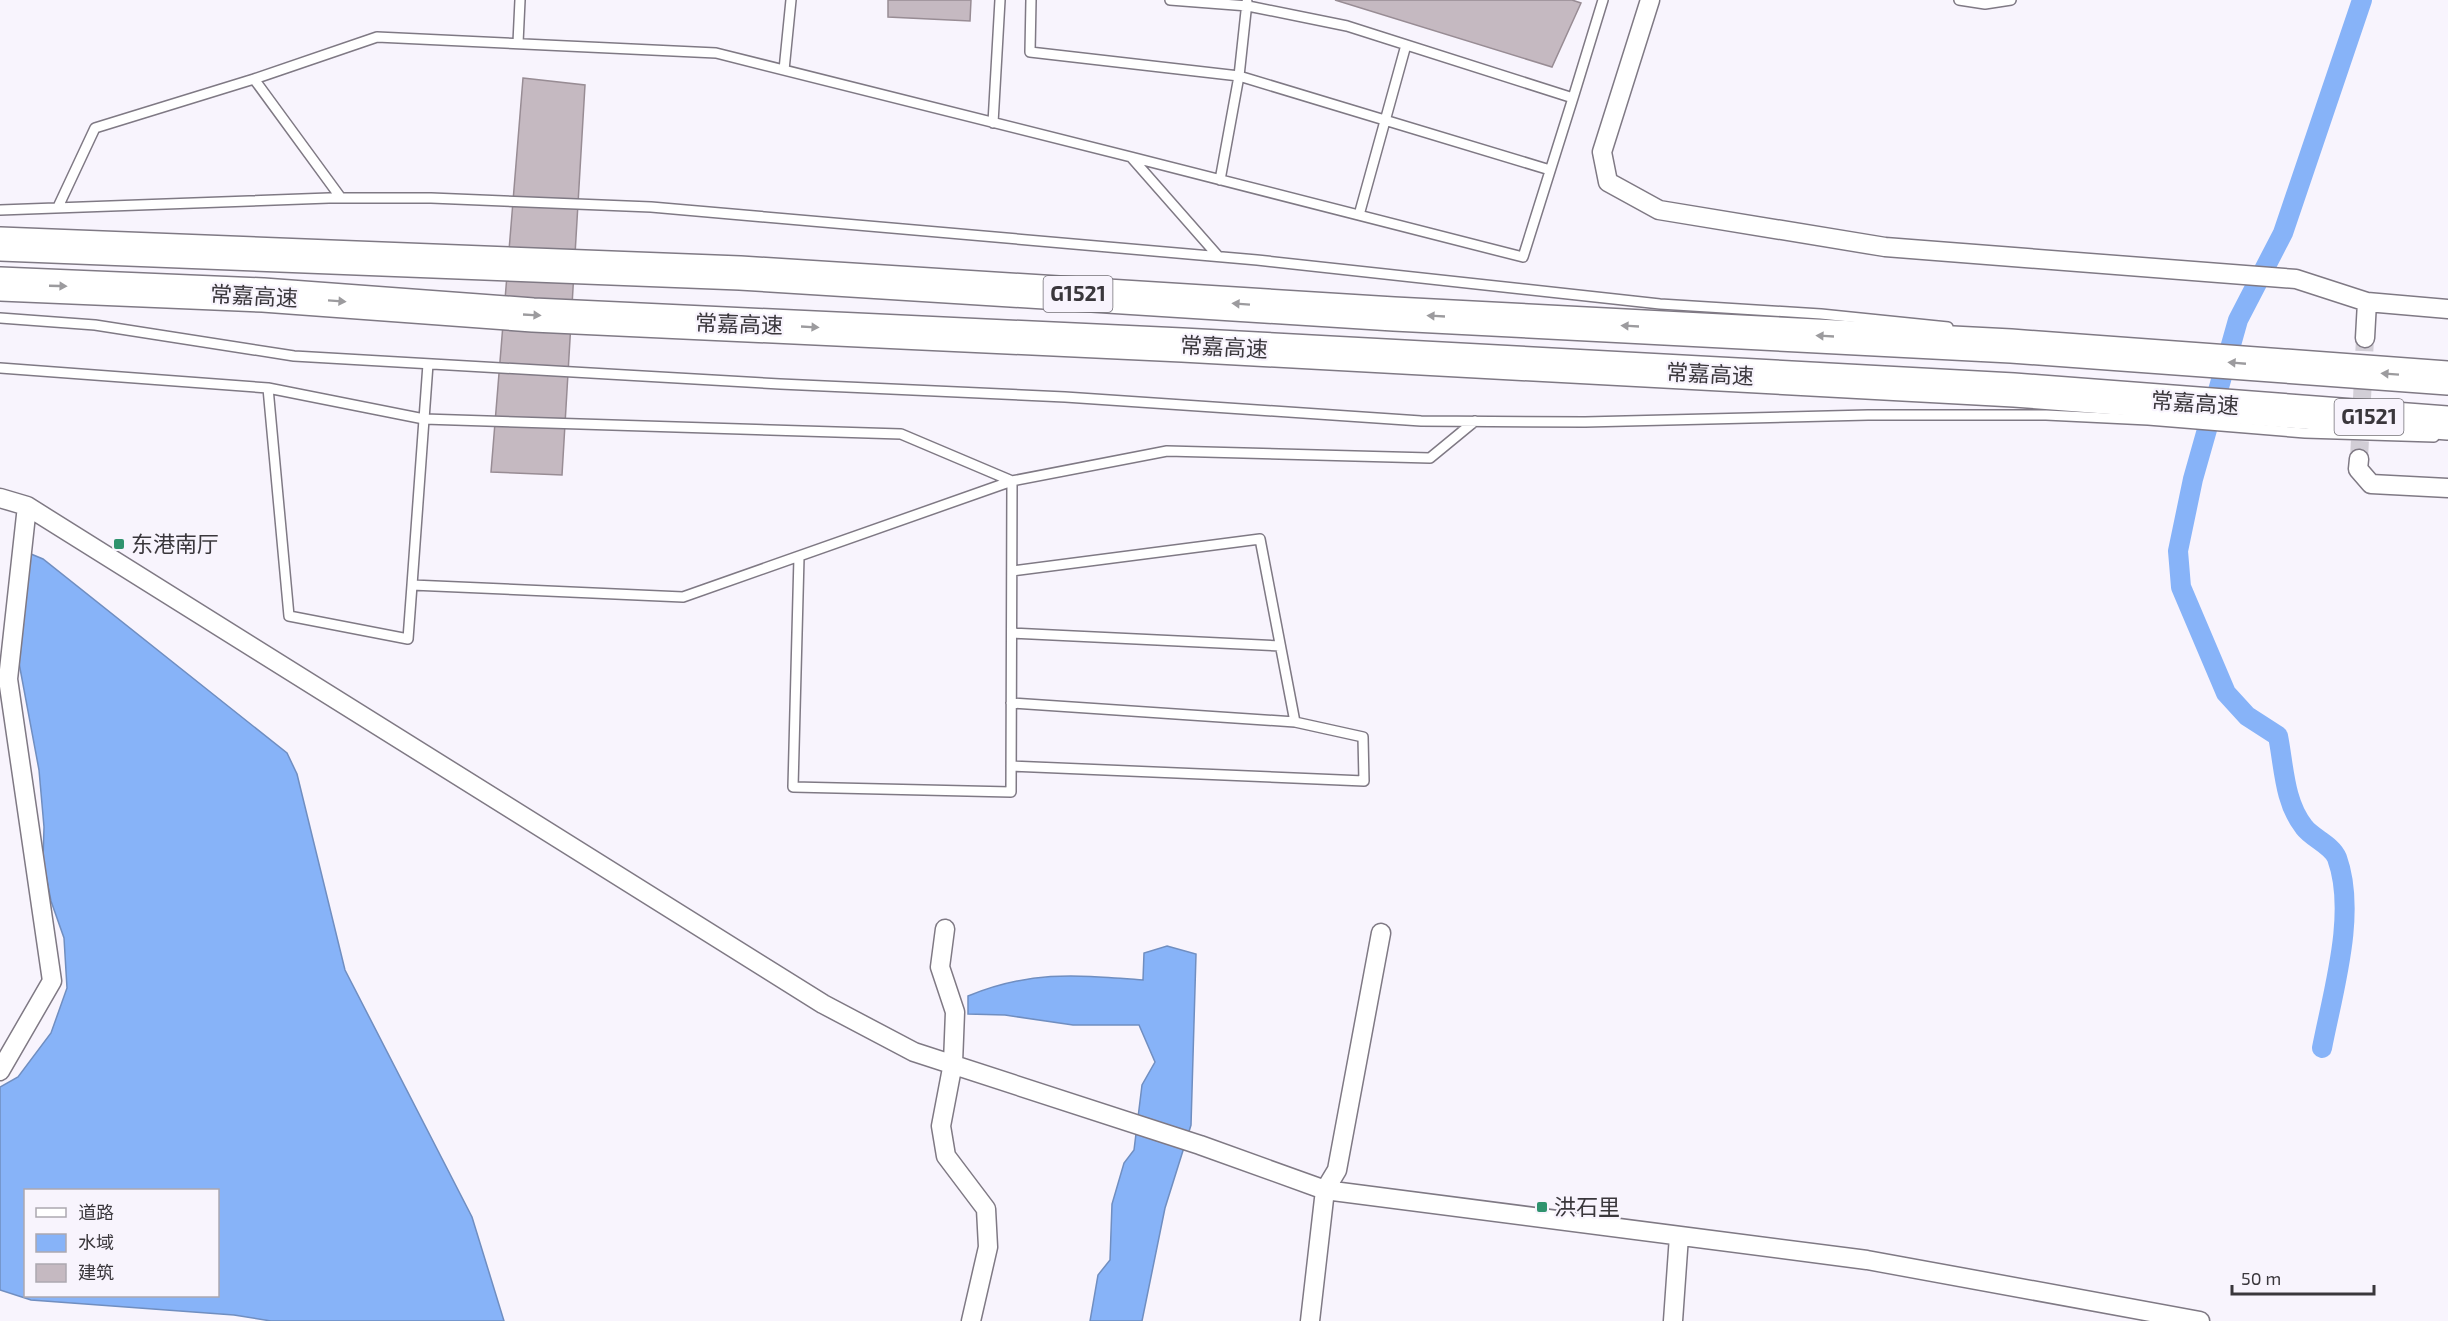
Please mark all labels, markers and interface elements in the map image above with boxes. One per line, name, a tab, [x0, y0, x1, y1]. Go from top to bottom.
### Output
road number: G1521	[1044, 276, 1112, 312]
street label: 常嘉高速	[209, 280, 299, 310]
one-way arrow	[49, 282, 68, 291]
one-way arrow	[328, 296, 347, 305]
one-way arrow	[1232, 300, 1251, 309]
street label: 常嘉高速	[695, 308, 783, 338]
one-way arrow	[522, 310, 541, 319]
one-way arrow	[1426, 312, 1445, 321]
one-way arrow	[801, 322, 820, 331]
one-way arrow	[1621, 322, 1640, 331]
street label: 常嘉高速	[1179, 331, 1269, 361]
one-way arrow	[1816, 332, 1835, 341]
street label: 常嘉高速	[1665, 358, 1755, 388]
one-way arrow	[2228, 358, 2247, 368]
one-way arrow	[2380, 369, 2399, 379]
street label: 常嘉高速	[2150, 386, 2240, 418]
road number: G1521	[2334, 399, 2404, 435]
place label: 东港南厅	[131, 530, 219, 556]
marker: 东港南厅	[112, 537, 126, 551]
legend	[24, 1189, 219, 1297]
place label: 洪石里	[1554, 1193, 1620, 1219]
marker: 洪石里	[1535, 1200, 1549, 1214]
text: 道路	[78, 1201, 114, 1223]
text: 水域	[78, 1231, 114, 1253]
scale bar	[2232, 1258, 2374, 1296]
text: 建筑	[78, 1261, 114, 1283]
text: 50 m	[2241, 1267, 2281, 1289]

